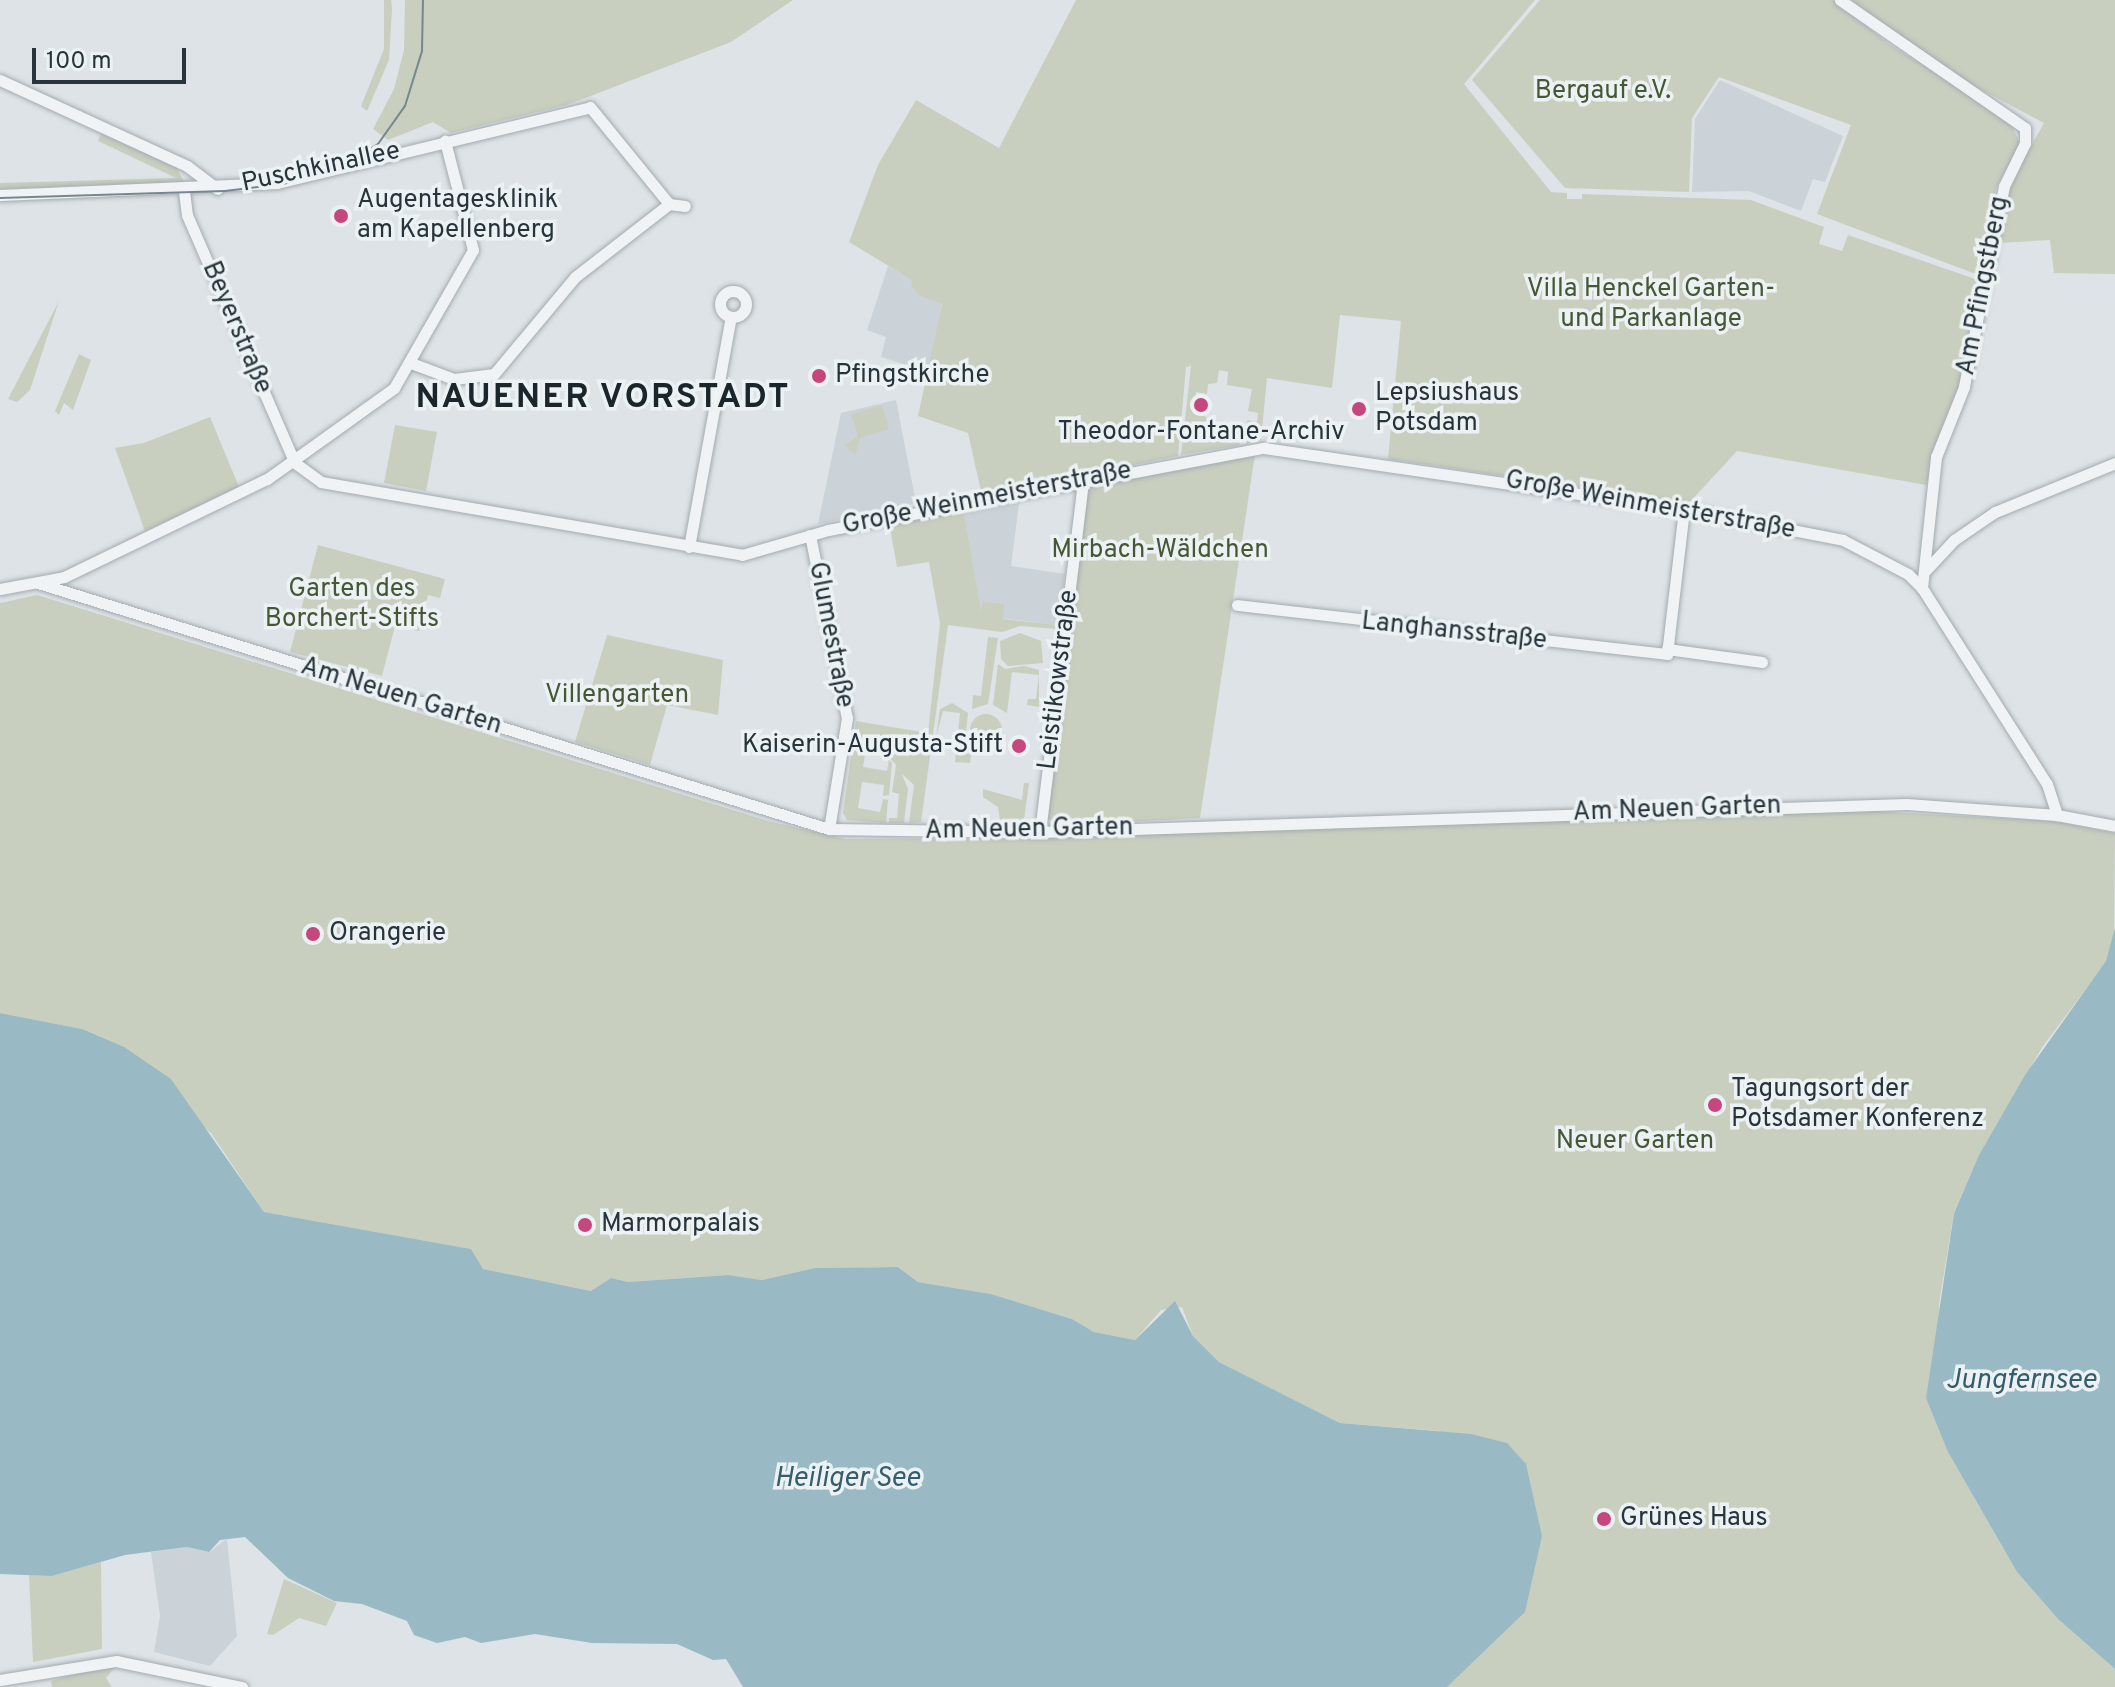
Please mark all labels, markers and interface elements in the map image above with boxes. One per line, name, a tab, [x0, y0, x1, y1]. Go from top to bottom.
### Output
scale bar	[36, 32, 190, 82]
text: 100 m	[46, 47, 112, 77]
park label: Bergauf e.V.	[1535, 76, 1671, 108]
street label: Puschkinallee	[239, 136, 403, 200]
place label: Augentagesklinik am Kapellenberg	[357, 185, 558, 246]
street label: Am Pfingstberg	[1951, 194, 2017, 378]
marker: Augentagesklinik am Kapellenberg	[332, 207, 350, 225]
street label: Beyerstraße	[194, 257, 278, 399]
park label: Villa Henckel Garten- und Parkanlage	[1527, 274, 1775, 336]
place label: Pfingstkirche	[835, 360, 990, 392]
marker: Pfingstkirche	[810, 367, 828, 385]
place label: Lepsiushaus Potsdam	[1375, 378, 1519, 440]
district label: NAUENER VORSTADT	[415, 379, 791, 419]
marker: Theodor-Fontane-Archiv	[1192, 396, 1210, 414]
marker: Lepsiushaus Potsdam	[1350, 400, 1368, 418]
place label: Theodor-Fontane-Archiv	[1058, 417, 1344, 449]
street label: Große Weinmeisterstraße	[840, 456, 1134, 542]
street label: Große Weinmeisterstraße	[1502, 465, 1798, 547]
park label: Mirbach-Wäldchen	[1051, 535, 1269, 567]
street label: Glumestraße	[801, 559, 859, 711]
park label: Garten des Borchert-Stifts	[265, 574, 439, 636]
street label: Leistikowstraße	[1032, 588, 1086, 772]
street label: Langhansstraße	[1360, 607, 1548, 657]
street label: Am Neuen Garten	[297, 652, 505, 742]
park label: Villengarten	[545, 680, 689, 712]
place label: Kaiserin-Augusta-Stift	[742, 730, 1003, 762]
marker: Kaiserin-Augusta-Stift	[1010, 737, 1028, 755]
street label: Am Neuen Garten	[1572, 791, 1782, 829]
street label: Am Neuen Garten	[924, 813, 1134, 847]
place label: Orangerie	[329, 918, 446, 950]
marker: Orangerie	[304, 925, 322, 943]
place label: Tagungsort der Potsdamer Konferenz	[1731, 1074, 1984, 1136]
marker: Tagungsort der Potsdamer Konferenz	[1706, 1096, 1724, 1114]
park label: Neuer Garten	[1556, 1126, 1714, 1158]
place label: Marmorpalais	[601, 1209, 760, 1241]
marker: Marmorpalais	[576, 1216, 594, 1234]
water label: Jungfernsee	[1946, 1364, 2096, 1398]
water label: Heiliger See	[774, 1462, 920, 1496]
place label: Grünes Haus	[1620, 1503, 1768, 1535]
marker: Grünes Haus	[1595, 1510, 1613, 1528]

